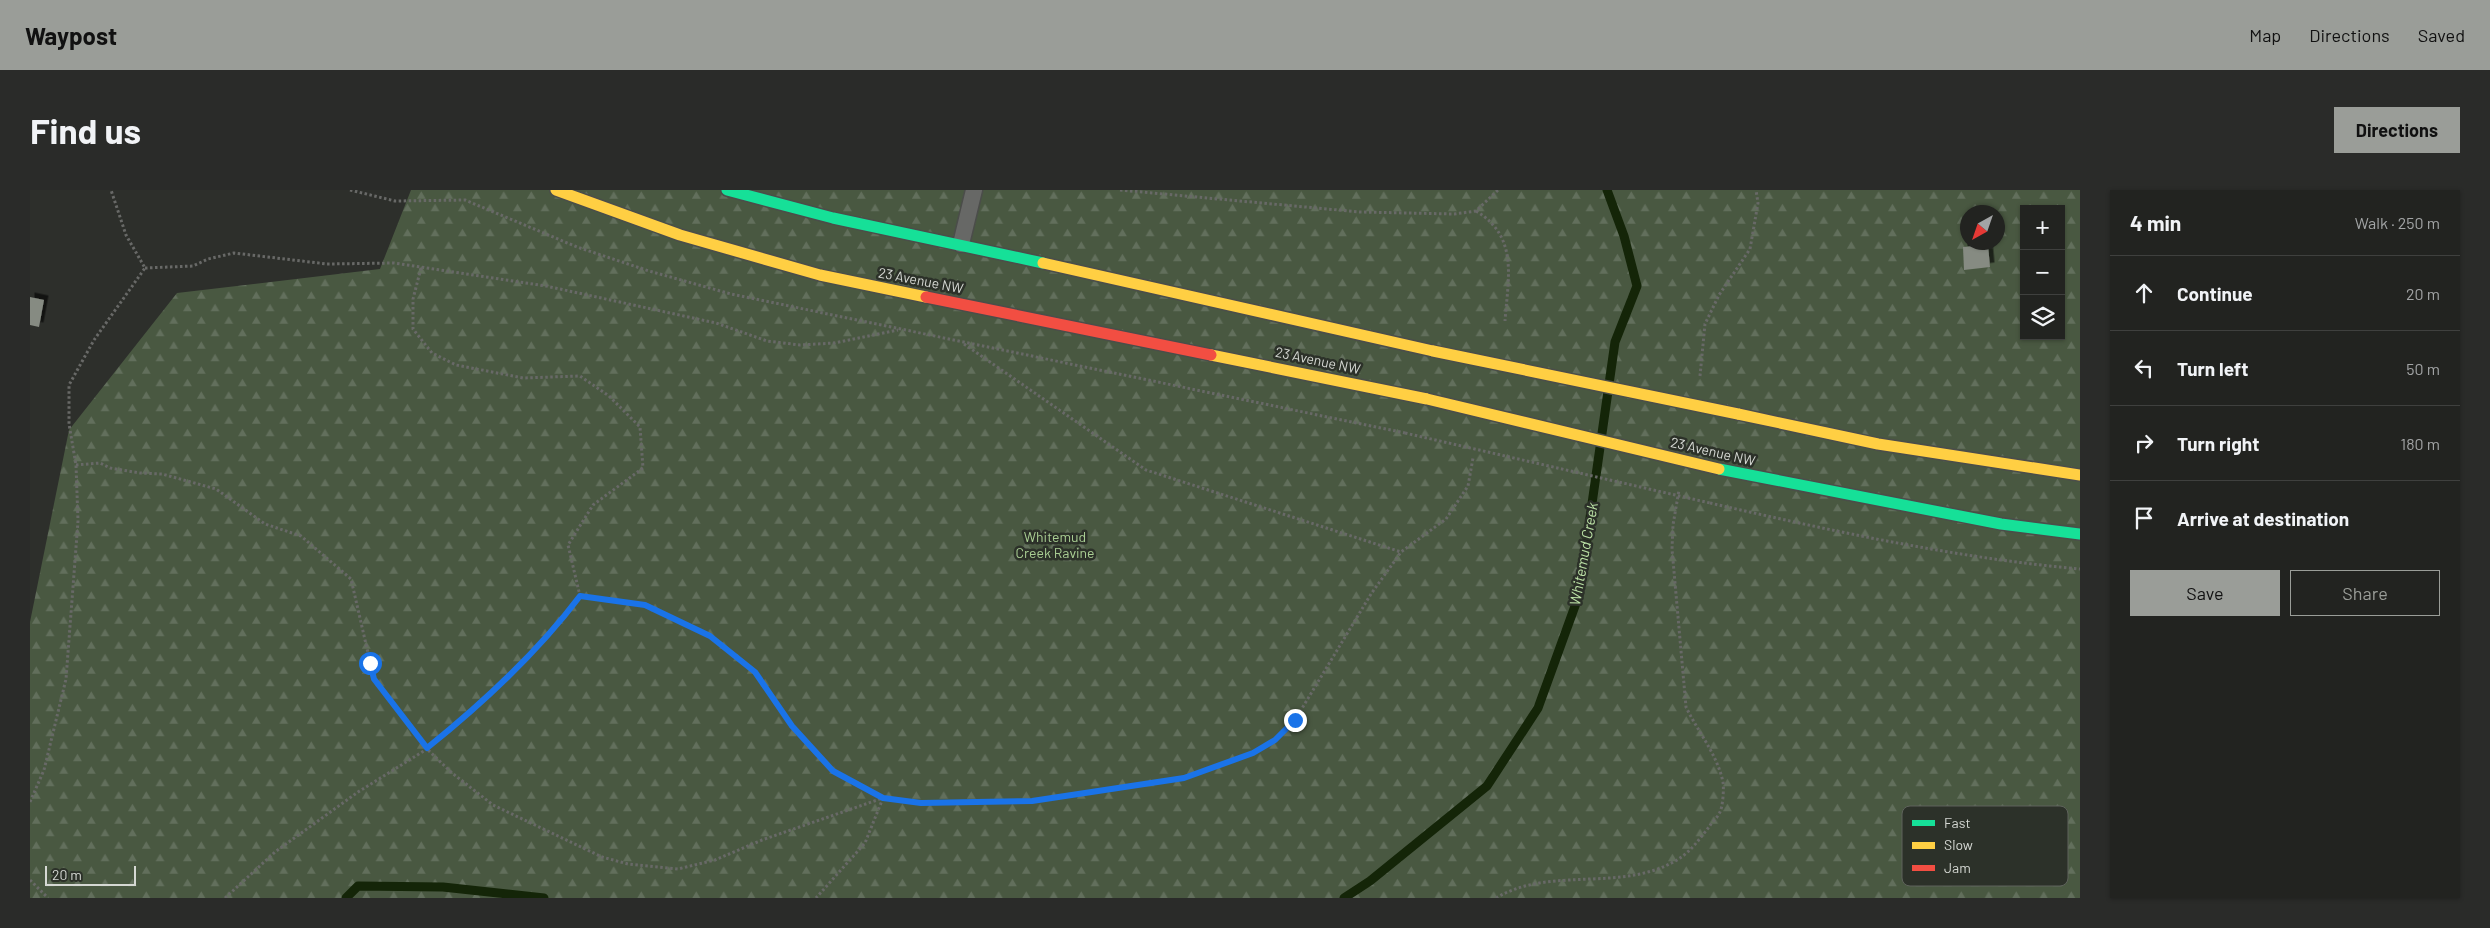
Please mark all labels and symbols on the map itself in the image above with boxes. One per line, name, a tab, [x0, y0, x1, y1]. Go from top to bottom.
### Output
north arrow	[1960, 205, 2005, 250]
street label: 23 Avenue NW	[877, 263, 965, 297]
street label: 23 Avenue NW	[1274, 343, 1362, 377]
street label: 23 Avenue NW	[1669, 433, 1757, 469]
water label: Whitemud Creek	[1565, 500, 1601, 607]
park label: Whitemud Creek Ravine	[1015, 528, 1095, 561]
route start	[359, 652, 382, 675]
route end	[1284, 709, 1307, 732]
legend	[1902, 806, 2068, 886]
text: Fast	[1944, 814, 1970, 831]
text: Slow	[1944, 836, 1973, 853]
text: Jam	[1944, 859, 1971, 876]
scale bar	[45, 863, 136, 886]

